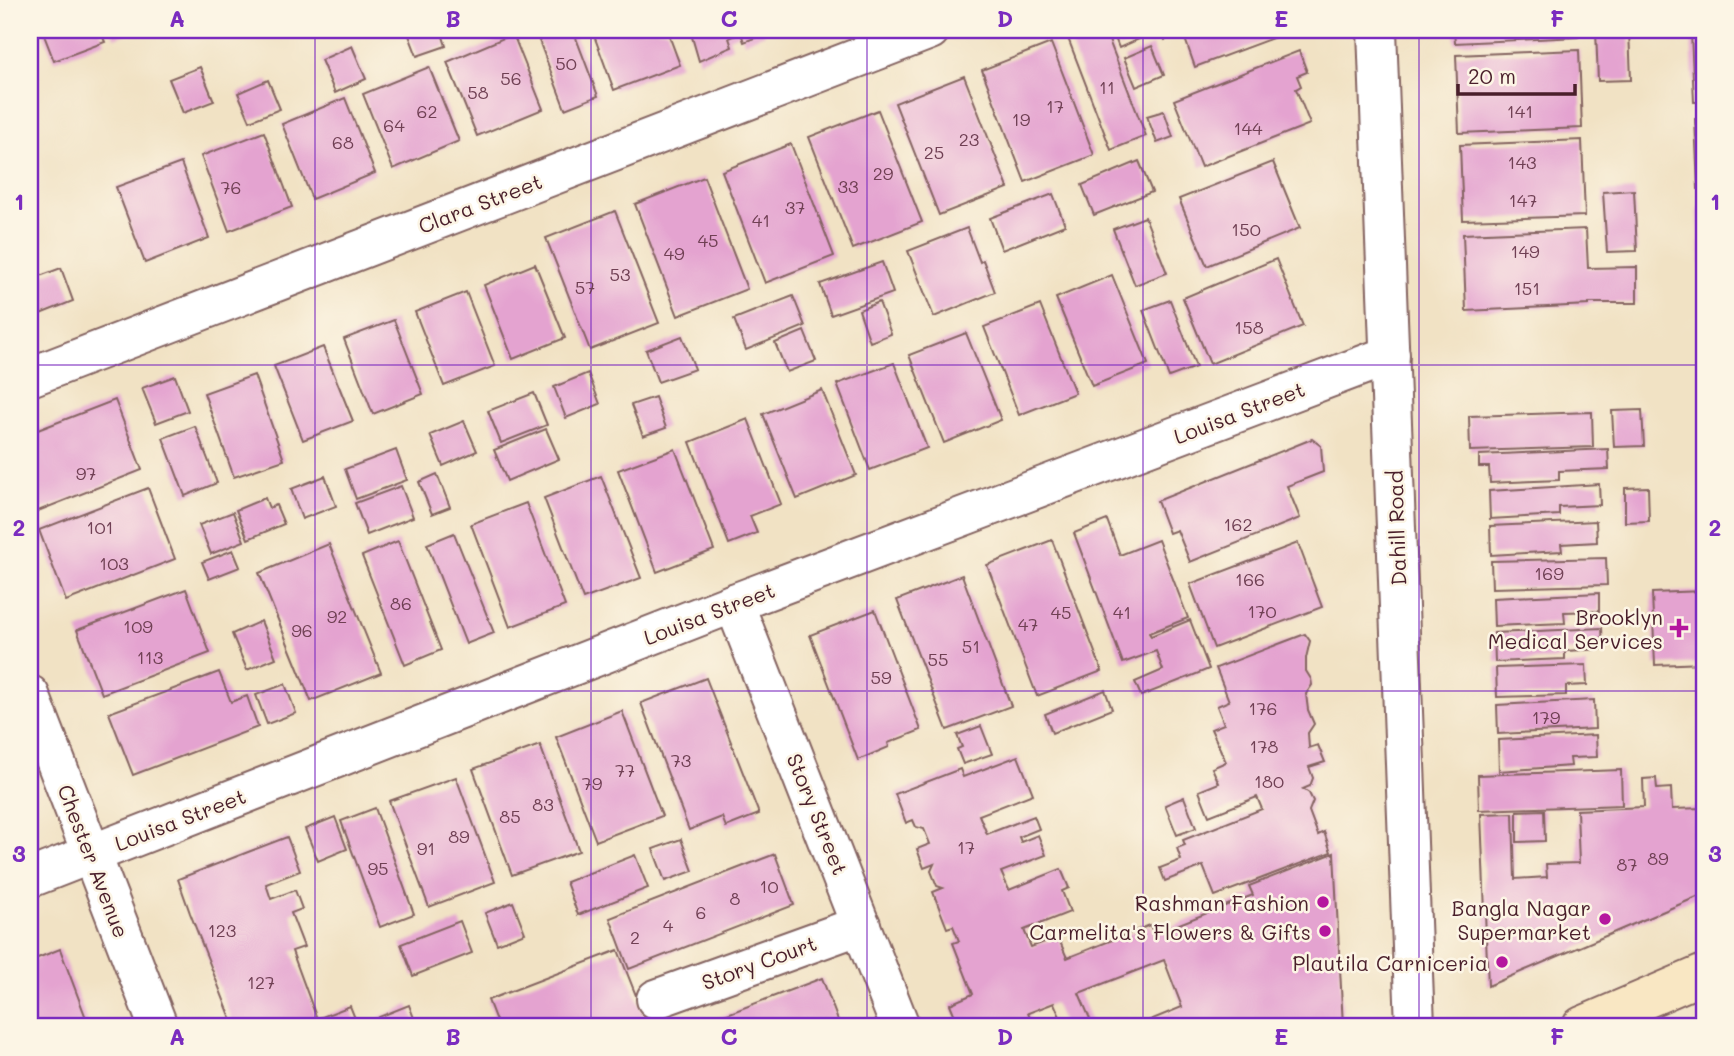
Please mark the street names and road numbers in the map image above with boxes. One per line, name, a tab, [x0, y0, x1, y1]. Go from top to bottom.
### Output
street label: Clara Street	[414, 167, 546, 239]
street label: Louisa Street	[1170, 375, 1308, 449]
street label: Dahill Road	[1380, 470, 1412, 586]
street label: Louisa Street	[640, 576, 778, 650]
street label: Story Street	[781, 749, 855, 879]
street label: Chester Avenue	[52, 780, 136, 942]
street label: Louisa Street	[111, 782, 249, 856]
street label: Story Court	[698, 929, 820, 995]

